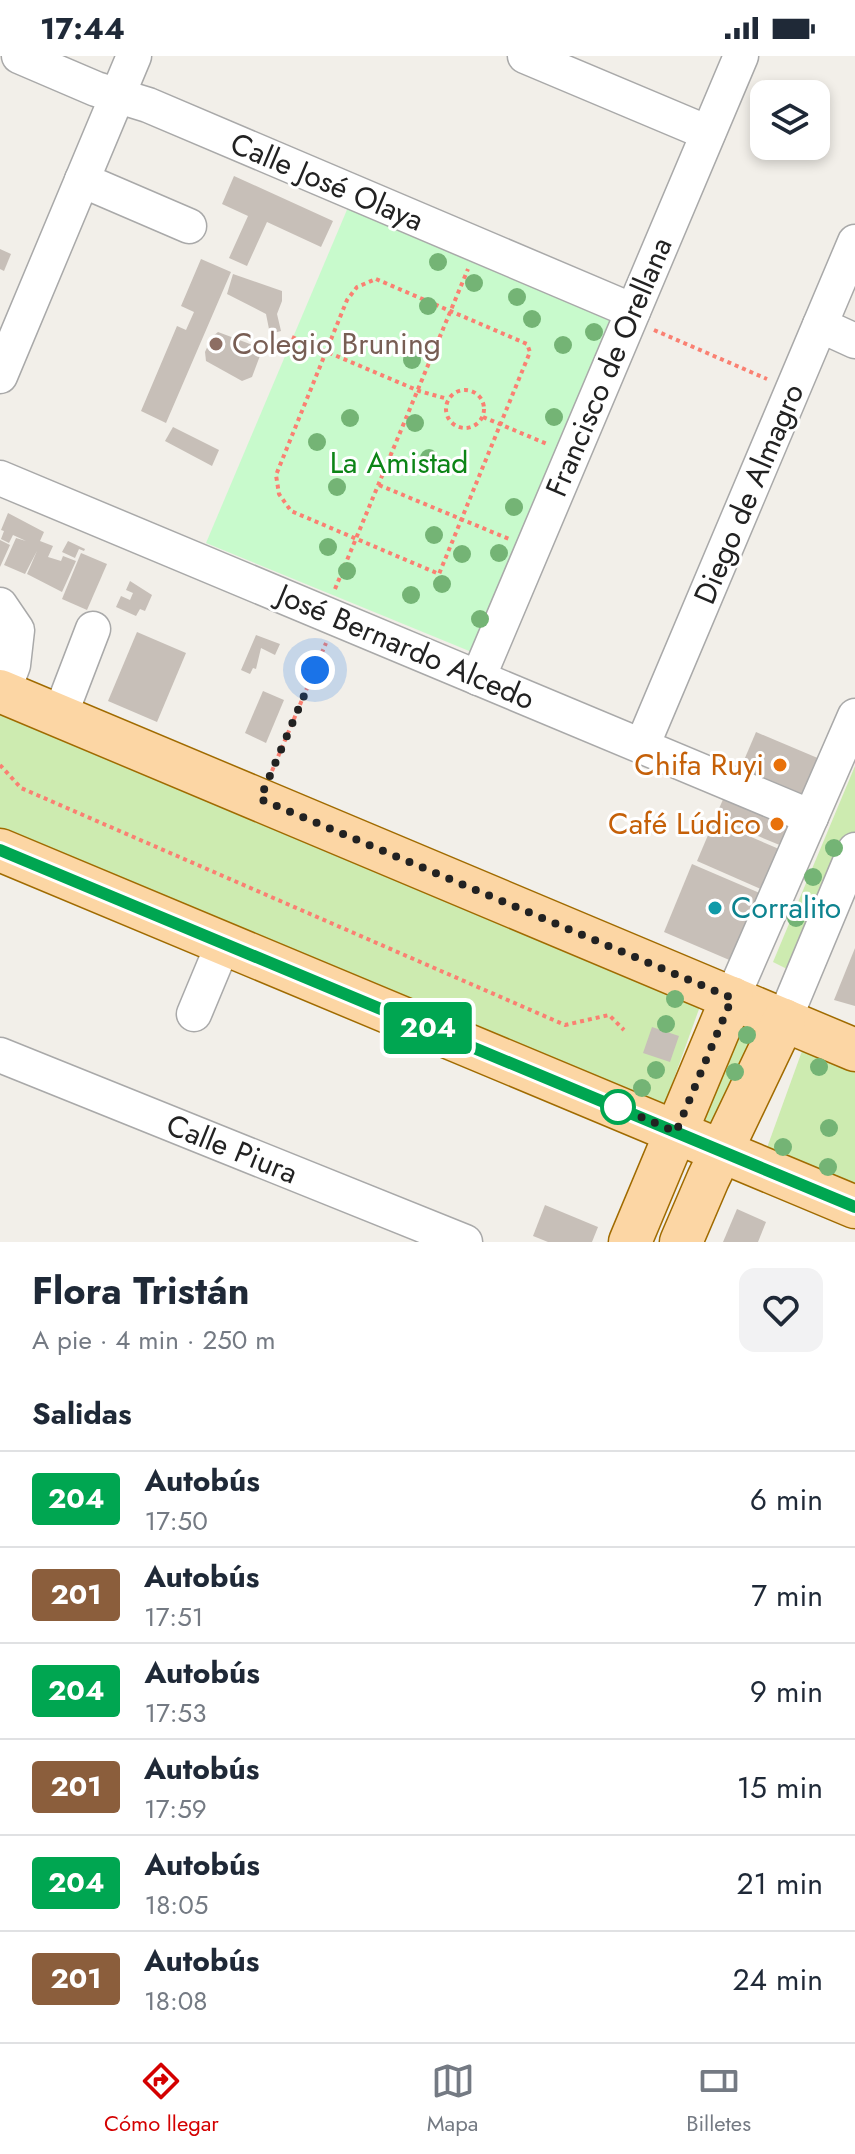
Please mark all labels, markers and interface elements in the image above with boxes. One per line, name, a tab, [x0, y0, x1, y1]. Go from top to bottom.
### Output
text: 17:44	[40, 7, 125, 50]
map controls	[750, 80, 830, 160]
button: layers	[750, 80, 830, 160]
street label: Calle José Olaya	[224, 122, 430, 242]
street label: Francisco de Orellana	[534, 231, 683, 503]
place label: Colegio Bruning	[232, 322, 441, 365]
marker: Colegio Bruning	[207, 335, 225, 353]
street label: Diego de Almagro	[683, 377, 814, 611]
park label: La Amistad	[330, 441, 468, 484]
street label: José Bernardo Alcedo	[267, 571, 541, 720]
your location	[295, 650, 335, 690]
place label: Chifa Ruyi	[634, 743, 764, 786]
marker: Chifa Ruyi	[771, 756, 789, 774]
place label: Café Lúdico	[608, 802, 761, 845]
marker: Café Lúdico	[768, 815, 786, 833]
place label: Corralito	[731, 886, 841, 929]
marker: Corralito	[706, 899, 724, 917]
line badge: 204	[382, 1002, 474, 1054]
text: 204	[400, 1007, 456, 1048]
unlabelled marker	[601, 1090, 635, 1124]
street label: Calle Piura	[160, 1103, 304, 1194]
text: Flora Tristán	[32, 1263, 250, 1318]
button: heart	[739, 1268, 823, 1352]
text: A pie · 4 min · 250 m	[32, 1321, 276, 1359]
text: Salidas	[32, 1392, 132, 1435]
text: Autobús	[144, 1459, 260, 1502]
text: 204	[48, 1478, 104, 1519]
text: 6 min	[750, 1478, 823, 1521]
text: 17:50	[144, 1502, 208, 1540]
text: Autobús	[144, 1555, 259, 1598]
text: 201	[50, 1574, 102, 1615]
text: 7 min	[751, 1574, 823, 1617]
text: 17:51	[144, 1598, 204, 1636]
text: Autobús	[144, 1651, 260, 1694]
text: 204	[48, 1670, 104, 1711]
text: 9 min	[750, 1670, 823, 1713]
text: 17:53	[144, 1694, 206, 1732]
text: Autobús	[144, 1747, 259, 1790]
text: 201	[50, 1766, 102, 1807]
text: 15 min	[737, 1766, 823, 1809]
text: 17:59	[144, 1790, 207, 1828]
text: Autobús	[144, 1843, 260, 1886]
text: 204	[48, 1862, 104, 1903]
text: 21 min	[736, 1862, 823, 1905]
text: 18:05	[144, 1886, 208, 1924]
text: Autobús	[144, 1939, 259, 1982]
text: 201	[50, 1958, 102, 1999]
text: 24 min	[732, 1958, 823, 2001]
text: 18:08	[144, 1982, 208, 2020]
tab: Cómo llegar	[104, 2059, 219, 2139]
tab: Mapa	[427, 2059, 478, 2139]
tab: Billetes	[686, 2059, 751, 2139]

